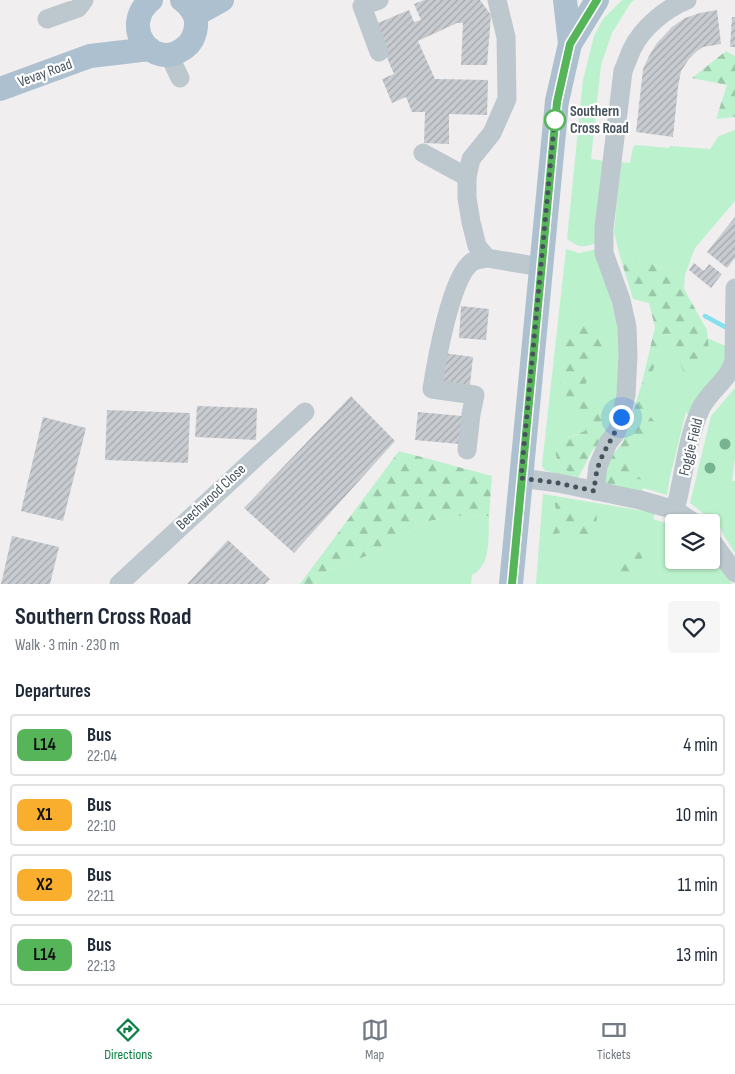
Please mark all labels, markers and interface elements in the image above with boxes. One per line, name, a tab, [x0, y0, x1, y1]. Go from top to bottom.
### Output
street label: Vevay Road	[15, 54, 75, 92]
place label: Southern Cross Road	[570, 102, 629, 138]
marker: Southern Cross Road	[544, 109, 566, 131]
your location	[609, 405, 634, 430]
street label: Foggie Field	[675, 416, 707, 478]
street label: Beechwood Close	[172, 460, 250, 534]
map controls	[665, 514, 720, 569]
button: layers	[665, 514, 720, 569]
button: heart	[668, 601, 720, 653]
text: Southern Cross Road	[15, 602, 192, 631]
text: Walk · 3 min · 230 m	[15, 636, 119, 655]
text: Departures	[15, 680, 91, 703]
text: Bus	[87, 724, 112, 747]
text: L14	[33, 734, 56, 755]
text: 4 min	[683, 734, 718, 757]
text: 22:04	[87, 747, 117, 766]
text: Bus	[87, 794, 112, 817]
text: X1	[37, 804, 52, 825]
text: 10 min	[676, 804, 718, 827]
text: 22:10	[87, 817, 116, 836]
text: Bus	[87, 864, 112, 887]
text: X2	[36, 874, 53, 895]
text: 11 min	[678, 874, 718, 897]
text: 22:11	[87, 887, 114, 906]
text: Bus	[87, 934, 112, 957]
text: L14	[33, 944, 56, 965]
text: 13 min	[677, 944, 718, 967]
text: 22:13	[87, 957, 116, 976]
tab: Directions	[104, 1016, 152, 1063]
tab: Map	[361, 1016, 389, 1063]
tab: Tickets	[597, 1016, 631, 1063]

